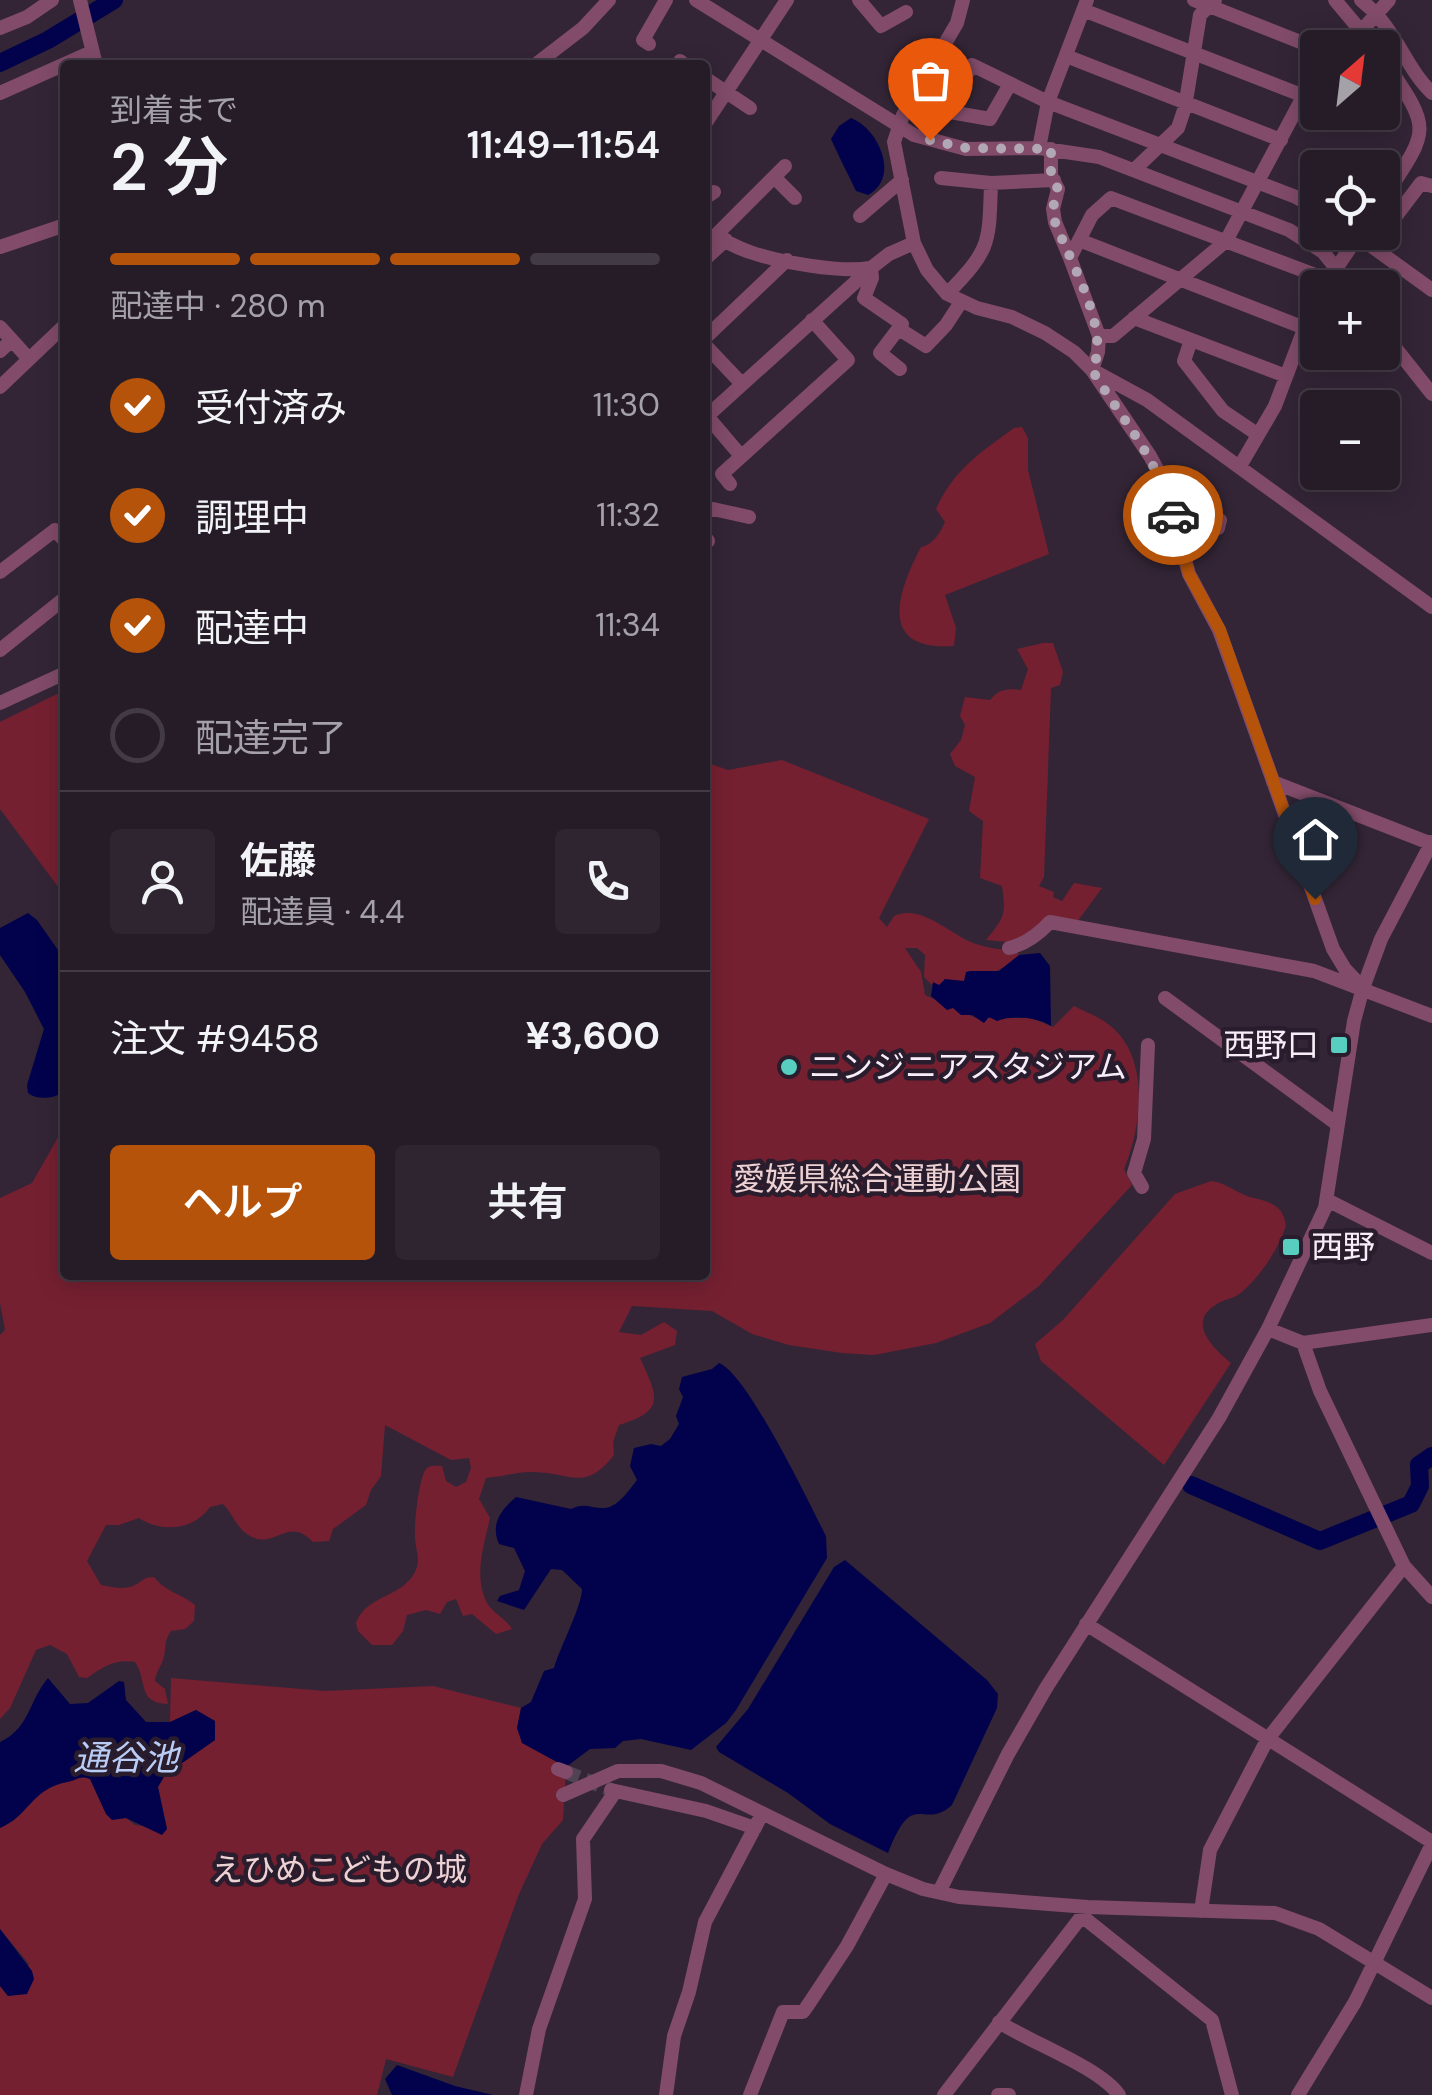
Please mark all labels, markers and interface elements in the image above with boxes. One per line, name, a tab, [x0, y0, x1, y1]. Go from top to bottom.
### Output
north arrow	[1300, 30, 1400, 130]
map controls	[1300, 30, 1400, 490]
pin	[888, 38, 973, 141]
icon: bag	[903, 53, 958, 108]
text: 到着まで	[110, 89, 238, 131]
text: 11:49–11:54	[467, 120, 660, 170]
text: 2 分	[110, 126, 228, 210]
button: locate	[1300, 150, 1400, 250]
button: +	[1300, 270, 1400, 370]
text: 配達中 · 280 m	[110, 285, 326, 327]
icon: check	[110, 378, 165, 433]
text: 受付済み	[195, 383, 347, 433]
text: 11:30	[593, 384, 660, 426]
button: −	[1300, 390, 1400, 490]
courier	[1123, 465, 1223, 565]
icon: check	[110, 488, 165, 543]
icon: car	[1146, 488, 1201, 543]
text: 調理中	[195, 493, 309, 543]
text: 11:32	[596, 494, 660, 536]
icon: check	[110, 598, 165, 653]
text: 配達中	[195, 603, 309, 653]
text: 11:34	[595, 604, 660, 646]
text: 配達完了	[195, 713, 347, 763]
pin	[1273, 797, 1358, 900]
icon: home	[1288, 812, 1343, 867]
button: person	[110, 829, 215, 934]
button: phone	[555, 829, 660, 934]
text: 佐藤	[240, 836, 316, 886]
text: 配達員 · 4.4	[240, 891, 405, 933]
text: ¥3,600	[525, 1011, 660, 1061]
text: 注文 #9458	[110, 1014, 320, 1064]
place label: 西野口	[1223, 1024, 1319, 1066]
marker: 西野口	[1328, 1034, 1350, 1056]
place label: ニンジニアスタジアム	[809, 1046, 1127, 1088]
marker: ニンジニアスタジアム	[778, 1056, 800, 1078]
button: ヘルプ	[110, 1145, 375, 1260]
button: 共有	[395, 1145, 660, 1260]
park label: 愛媛県総合運動公園	[733, 1158, 1021, 1200]
place label: 西野	[1311, 1226, 1375, 1268]
marker: 西野	[1280, 1236, 1302, 1258]
water label: 通谷池	[73, 1735, 181, 1781]
park label: えひめこどもの城	[211, 1849, 467, 1891]

